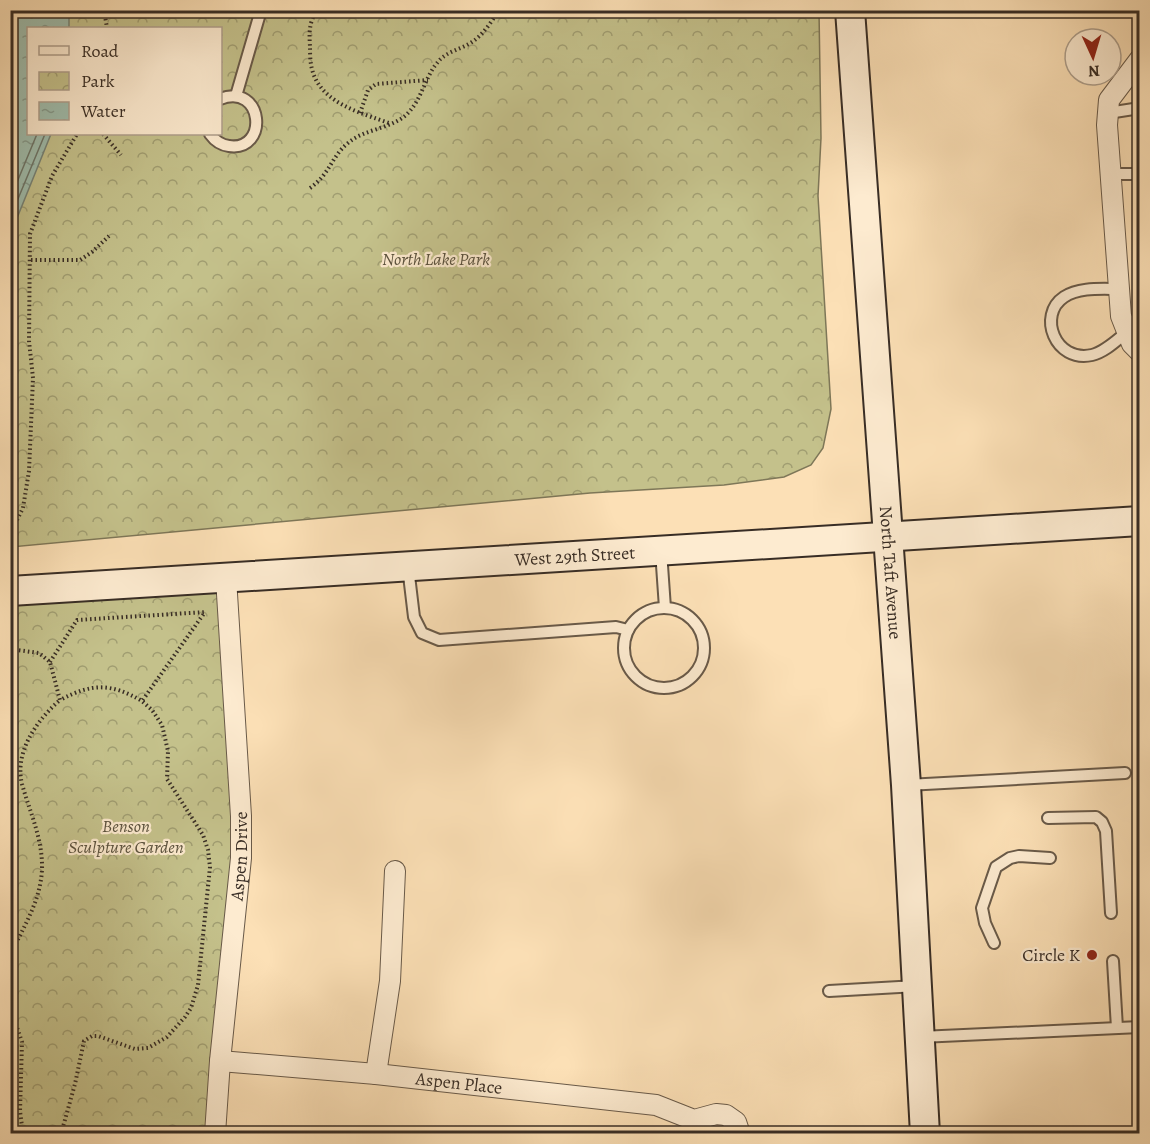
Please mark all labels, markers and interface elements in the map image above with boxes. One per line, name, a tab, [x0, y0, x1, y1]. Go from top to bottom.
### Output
legend	[27, 27, 222, 135]
north arrow	[1063, 27, 1123, 87]
text: Road	[81, 39, 119, 63]
text: N	[1087, 60, 1101, 82]
text: Park	[81, 69, 115, 93]
text: Water	[80, 99, 126, 123]
park label: North Lake Park	[382, 247, 490, 271]
street label: North Taft Avenue	[874, 505, 907, 640]
street label: West 29th Street	[513, 540, 636, 572]
street label: Aspen Drive	[225, 811, 253, 903]
park label: Benson Sculpture Garden	[68, 814, 184, 859]
place label: Circle K	[1022, 943, 1081, 967]
marker: Circle K	[1085, 948, 1099, 962]
street label: Aspen Place	[413, 1066, 504, 1100]

